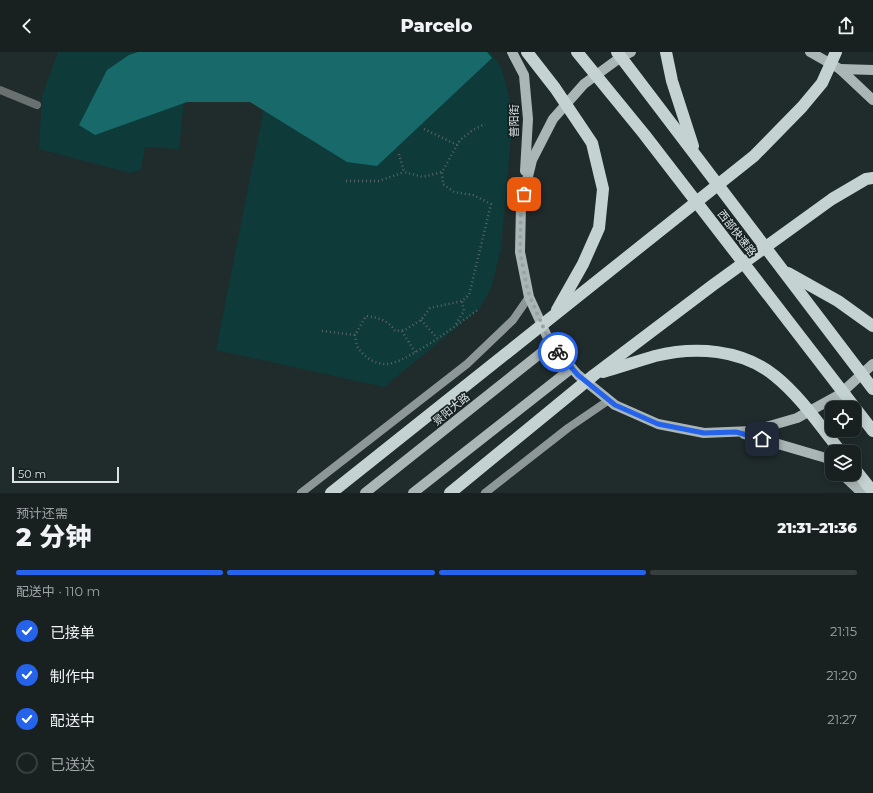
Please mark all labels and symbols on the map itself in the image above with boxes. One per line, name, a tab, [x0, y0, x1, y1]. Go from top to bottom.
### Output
street label: 普阳街	[507, 105, 521, 138]
pin	[507, 177, 541, 211]
street label: 西部快速路	[715, 207, 759, 259]
courier	[538, 332, 578, 372]
street label: 景阳大路	[429, 390, 473, 428]
pin	[745, 422, 779, 456]
scale bar	[12, 465, 119, 484]

